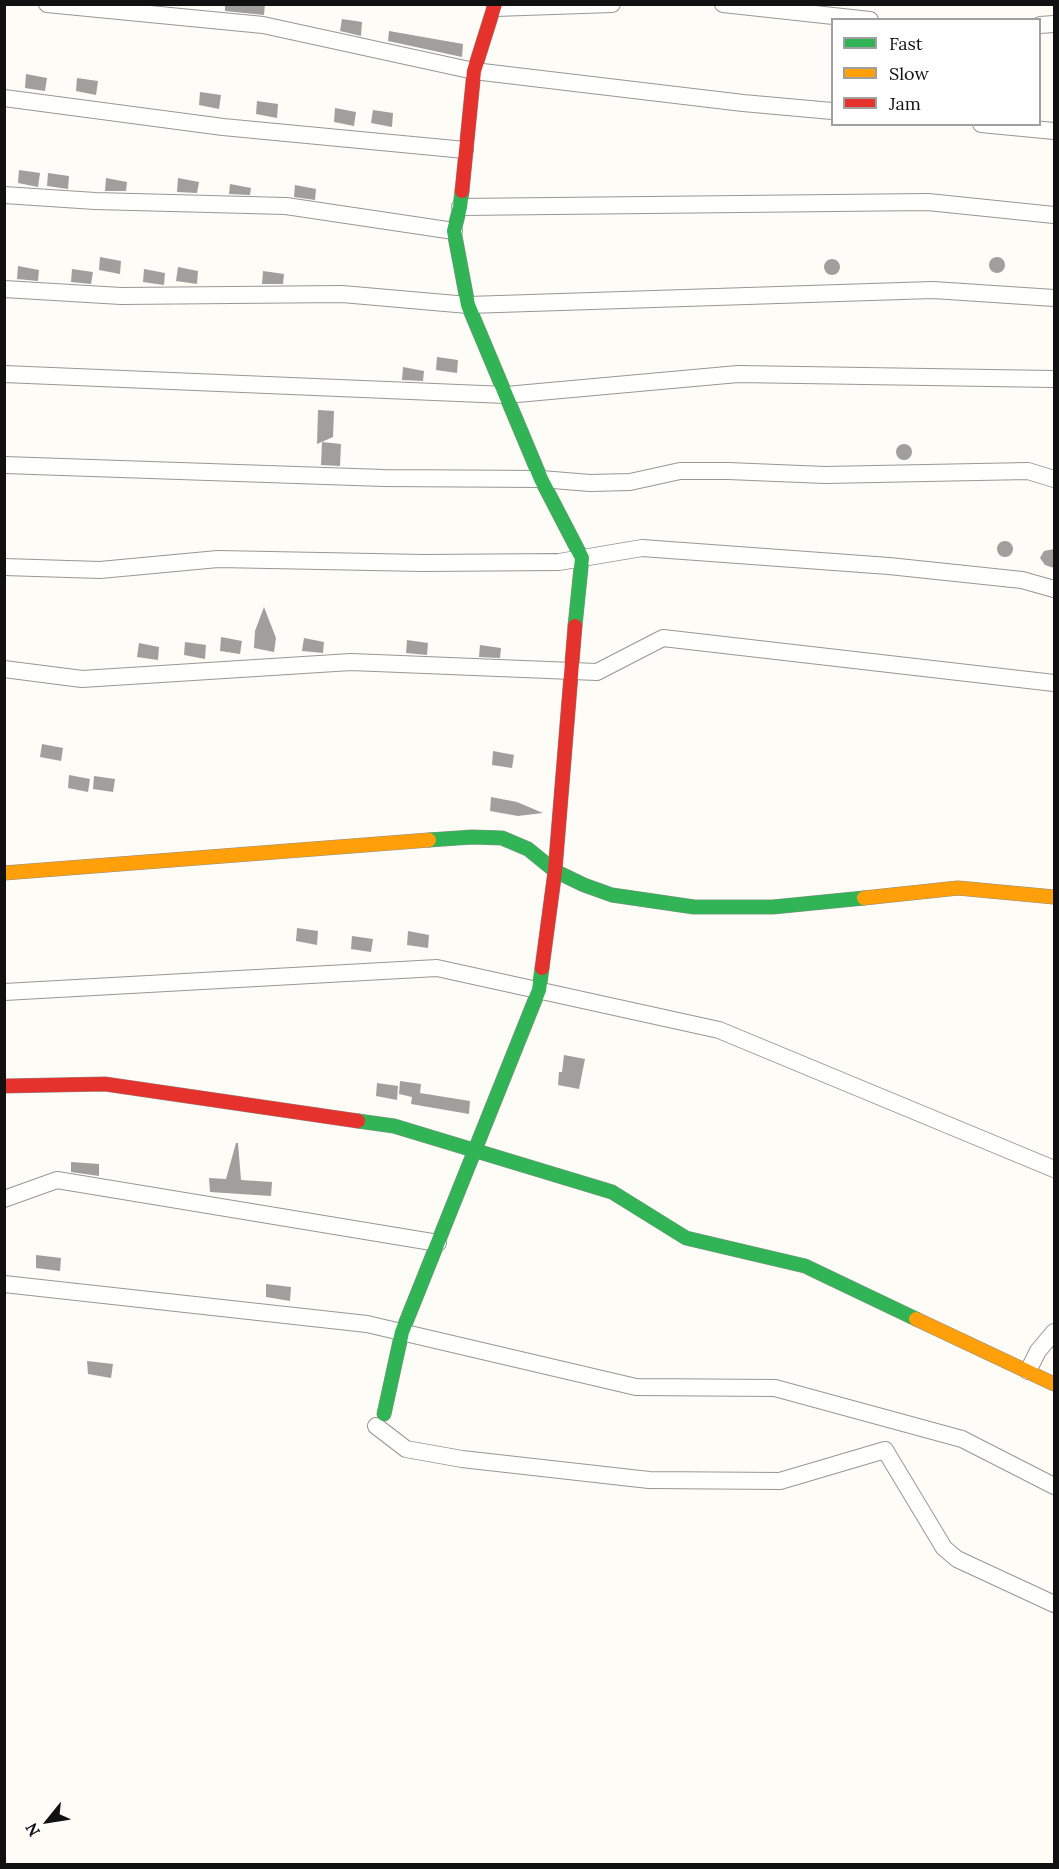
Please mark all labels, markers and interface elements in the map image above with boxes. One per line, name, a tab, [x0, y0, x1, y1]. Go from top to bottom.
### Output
legend	[831, 18, 1041, 126]
text: Fast	[889, 32, 923, 55]
text: Slow	[889, 62, 929, 85]
text: Jam	[889, 92, 921, 115]
north arrow	[18, 1791, 78, 1851]
text: N	[21, 1820, 44, 1840]

